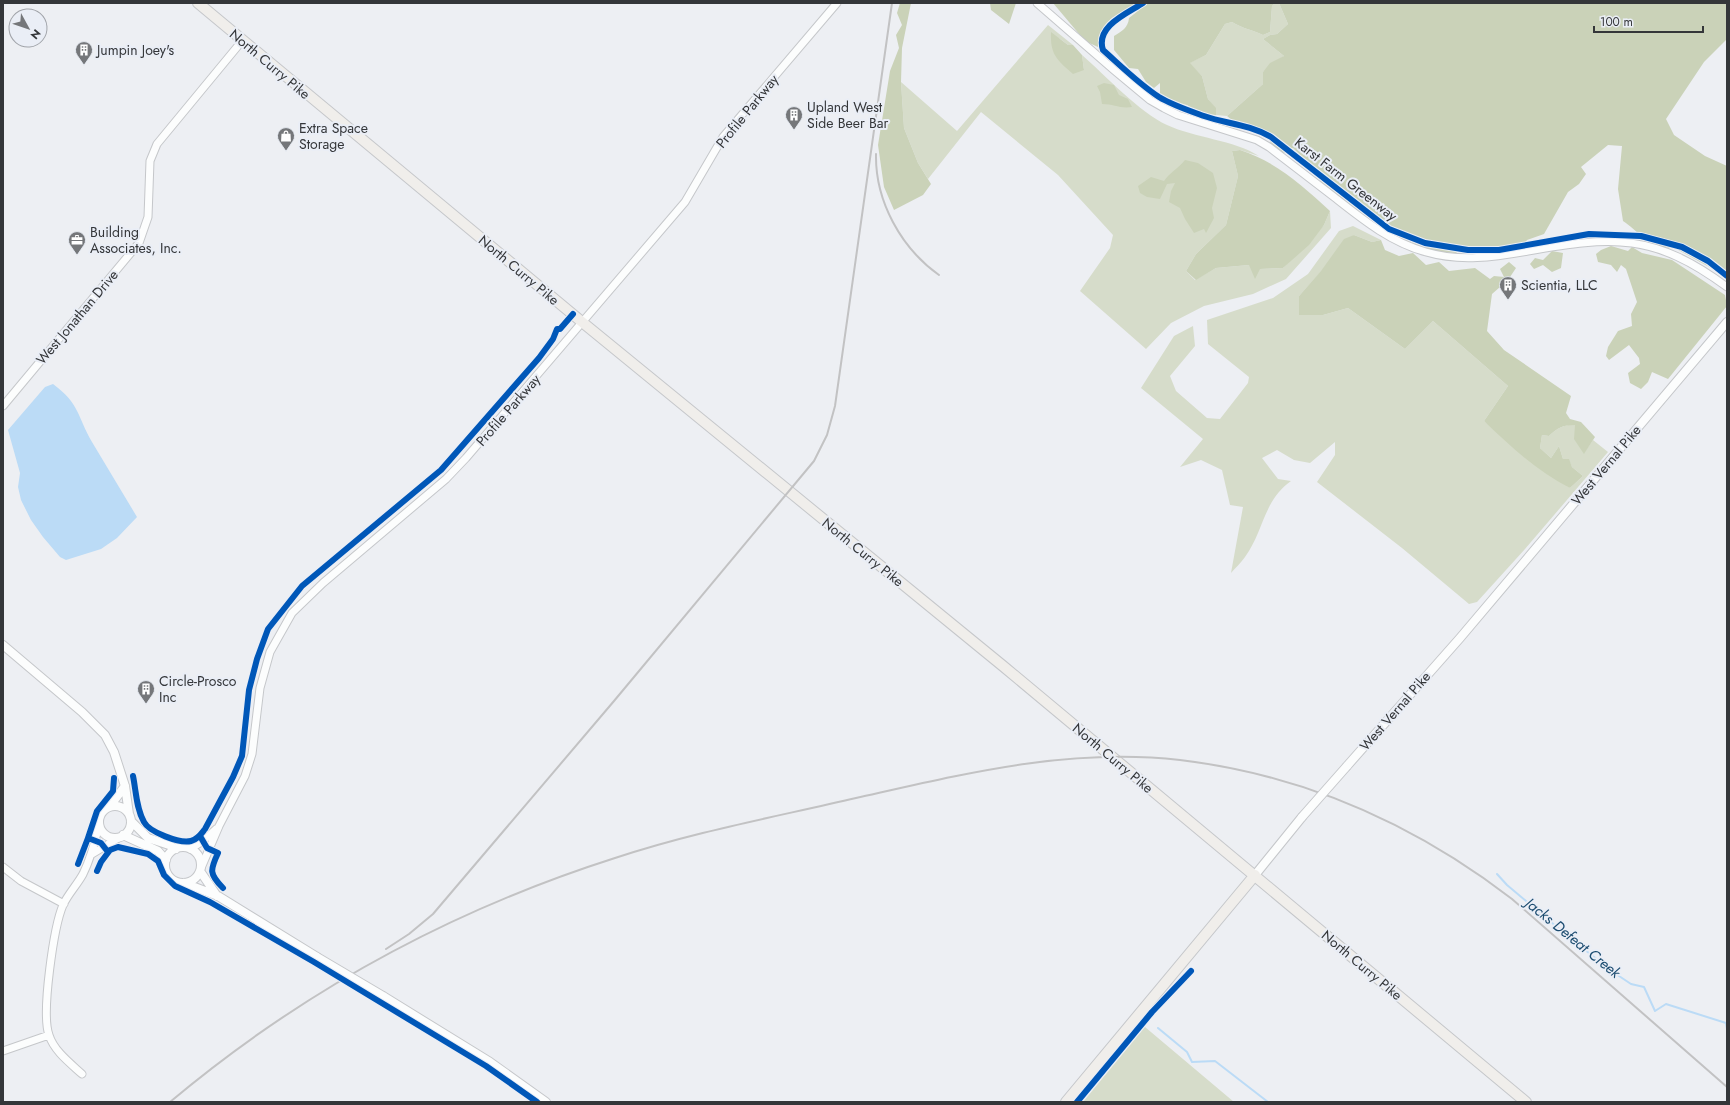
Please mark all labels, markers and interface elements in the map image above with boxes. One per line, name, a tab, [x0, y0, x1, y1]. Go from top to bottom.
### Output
north arrow	[8, 8, 48, 48]
scale bar	[1594, 8, 1703, 34]
text: 100 m	[1600, 13, 1633, 31]
street label: North Curry Pike	[225, 24, 315, 104]
text: N	[27, 26, 45, 43]
building icon: Jumpin Joey's	[74, 40, 94, 65]
place label: Jumpin Joey's	[95, 40, 175, 60]
street label: Profile Parkway	[711, 69, 783, 152]
place label: Upland West Side Beer Bar	[807, 97, 888, 133]
building icon: Upland West Side Beer Bar	[784, 105, 804, 130]
place label: Extra Space Storage	[299, 118, 368, 154]
shop icon: Extra Space Storage	[276, 126, 296, 151]
street label: Karst Farm Greenway	[1290, 133, 1402, 226]
place label: Building Associates, Inc.	[90, 222, 182, 258]
office icon: Building Associates, Inc.	[67, 230, 87, 255]
street label: North Curry Pike	[474, 230, 564, 310]
street label: West Jonathan Drive	[31, 265, 123, 369]
building icon: Scientia, LLC	[1498, 275, 1518, 300]
place label: Scientia, LLC	[1521, 275, 1598, 295]
street label: Profile Parkway	[471, 369, 545, 450]
street label: West Vernal Pike	[1566, 421, 1646, 509]
street label: North Curry Pike	[818, 513, 908, 591]
street label: West Vernal Pike	[1355, 667, 1435, 755]
place label: Circle-Prosco Inc	[159, 671, 237, 707]
building icon: Circle-Prosco Inc	[136, 679, 156, 704]
street label: North Curry Pike	[1068, 718, 1158, 798]
water label: Jacks Defeat Creek	[1518, 891, 1626, 984]
street label: North Curry Pike	[1317, 925, 1407, 1005]

